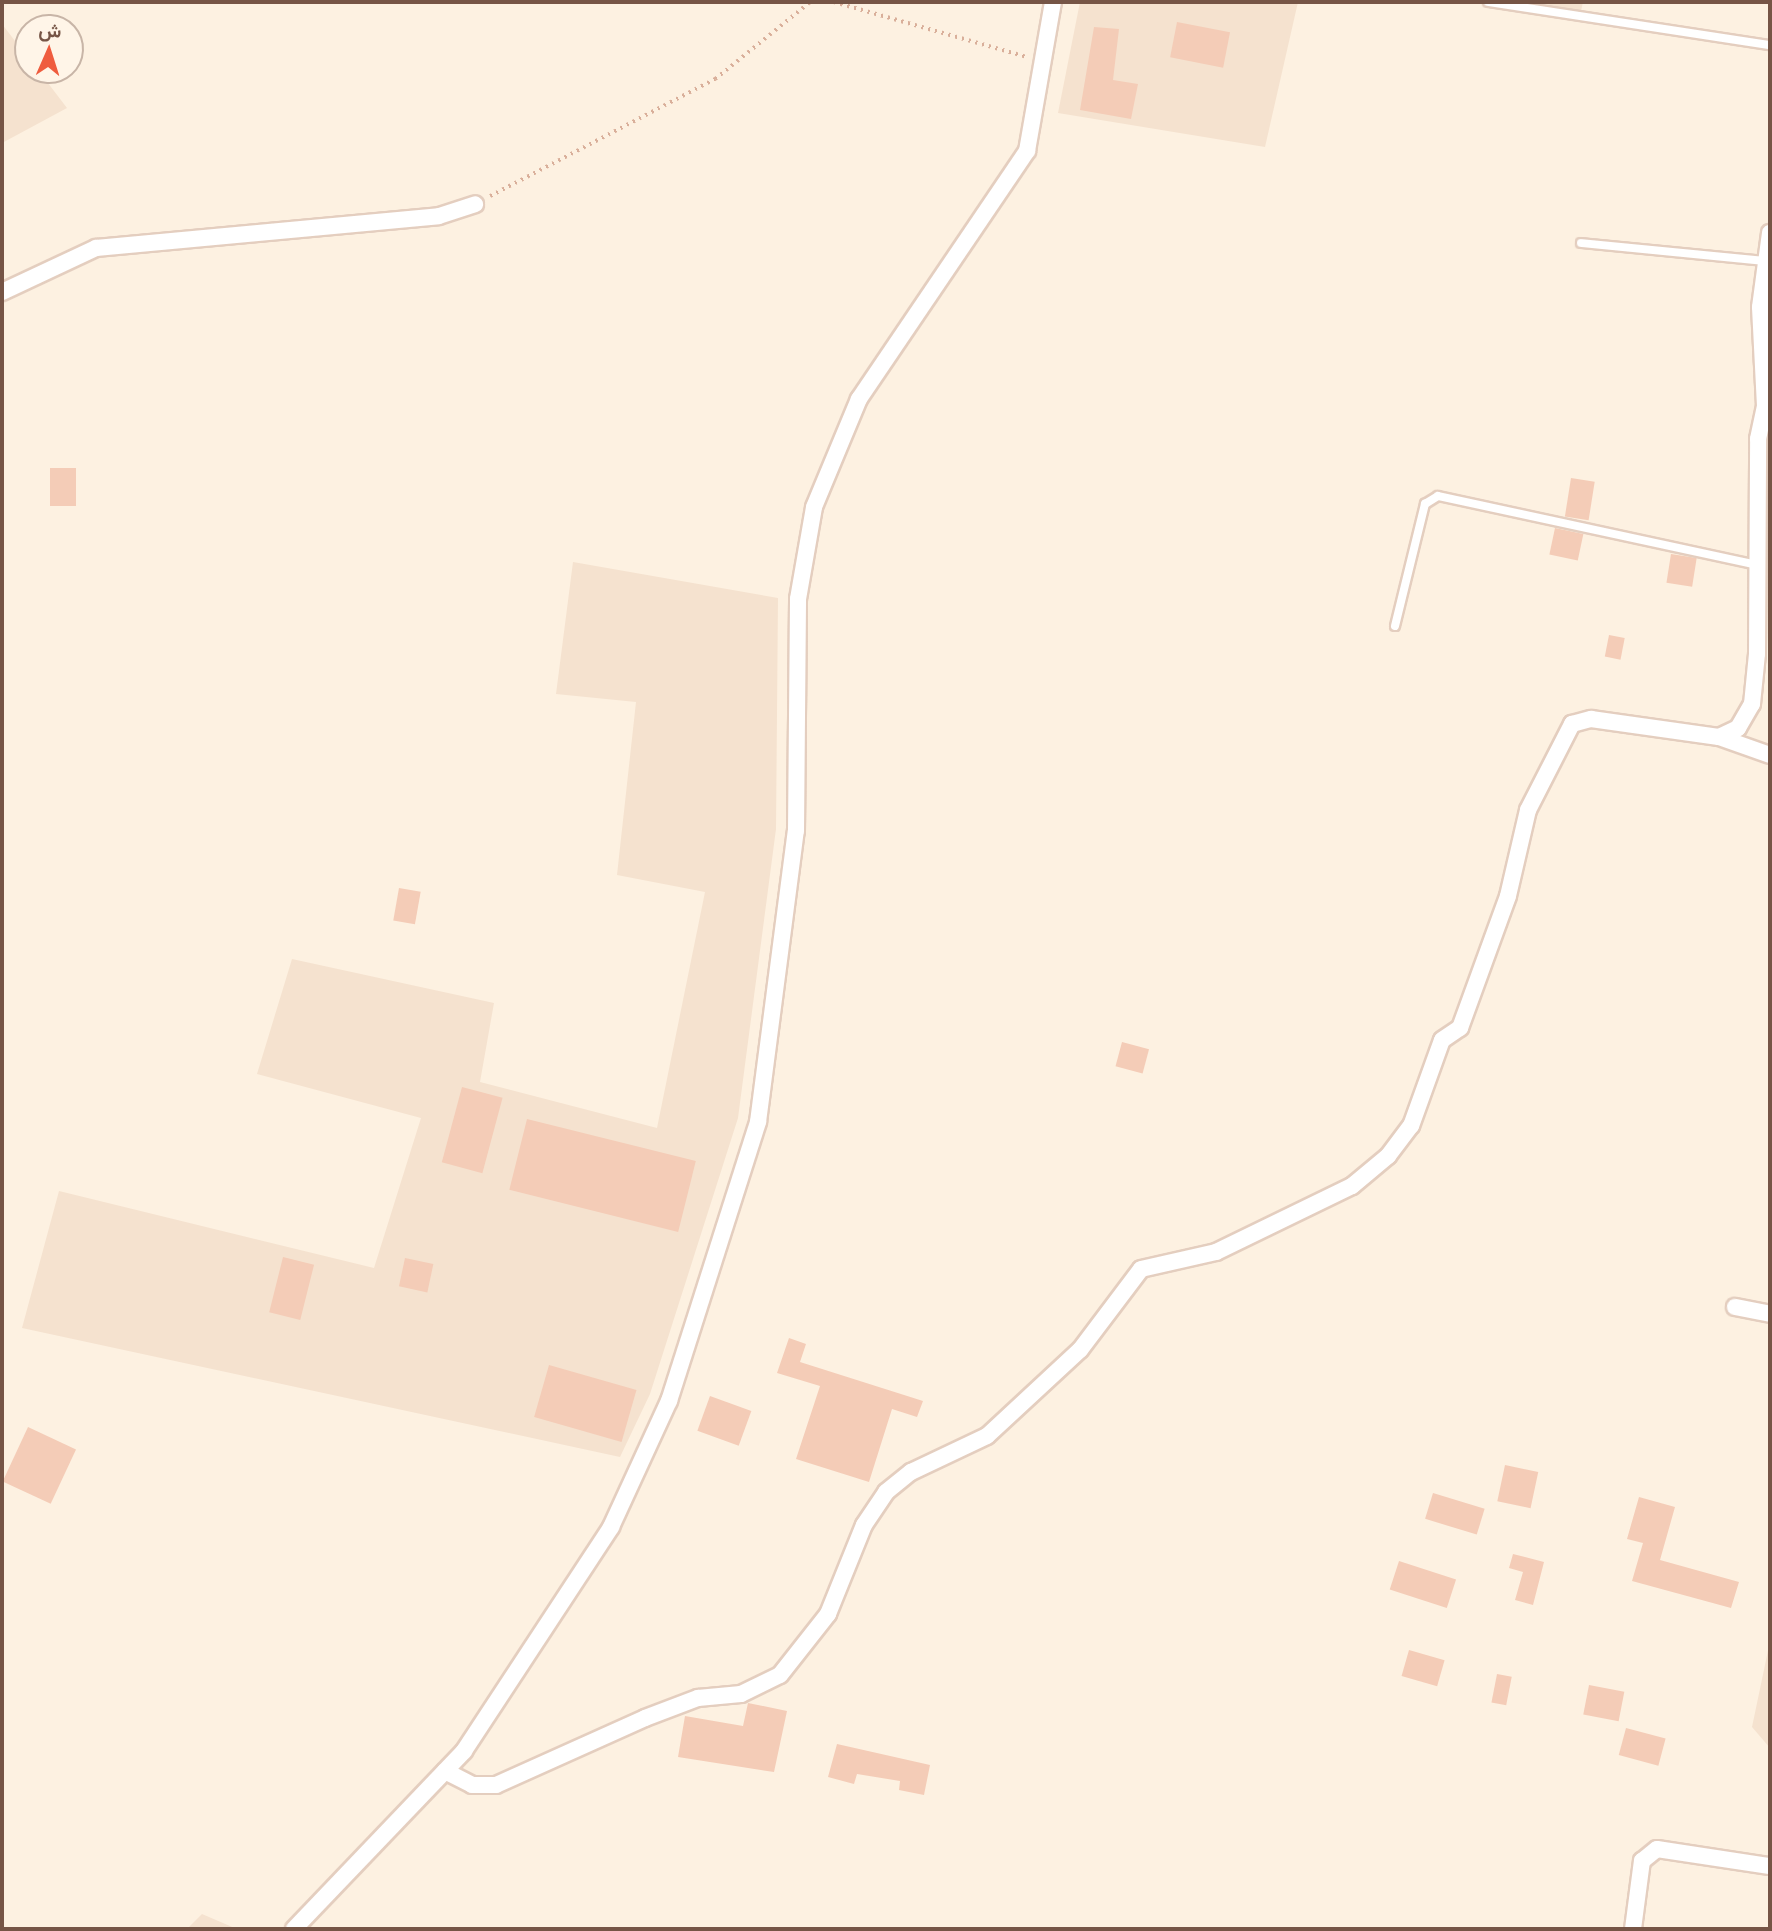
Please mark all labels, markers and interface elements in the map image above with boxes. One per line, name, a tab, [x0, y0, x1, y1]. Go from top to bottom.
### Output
north arrow	[14, 14, 84, 84]
text: ش	[38, 17, 62, 42]

